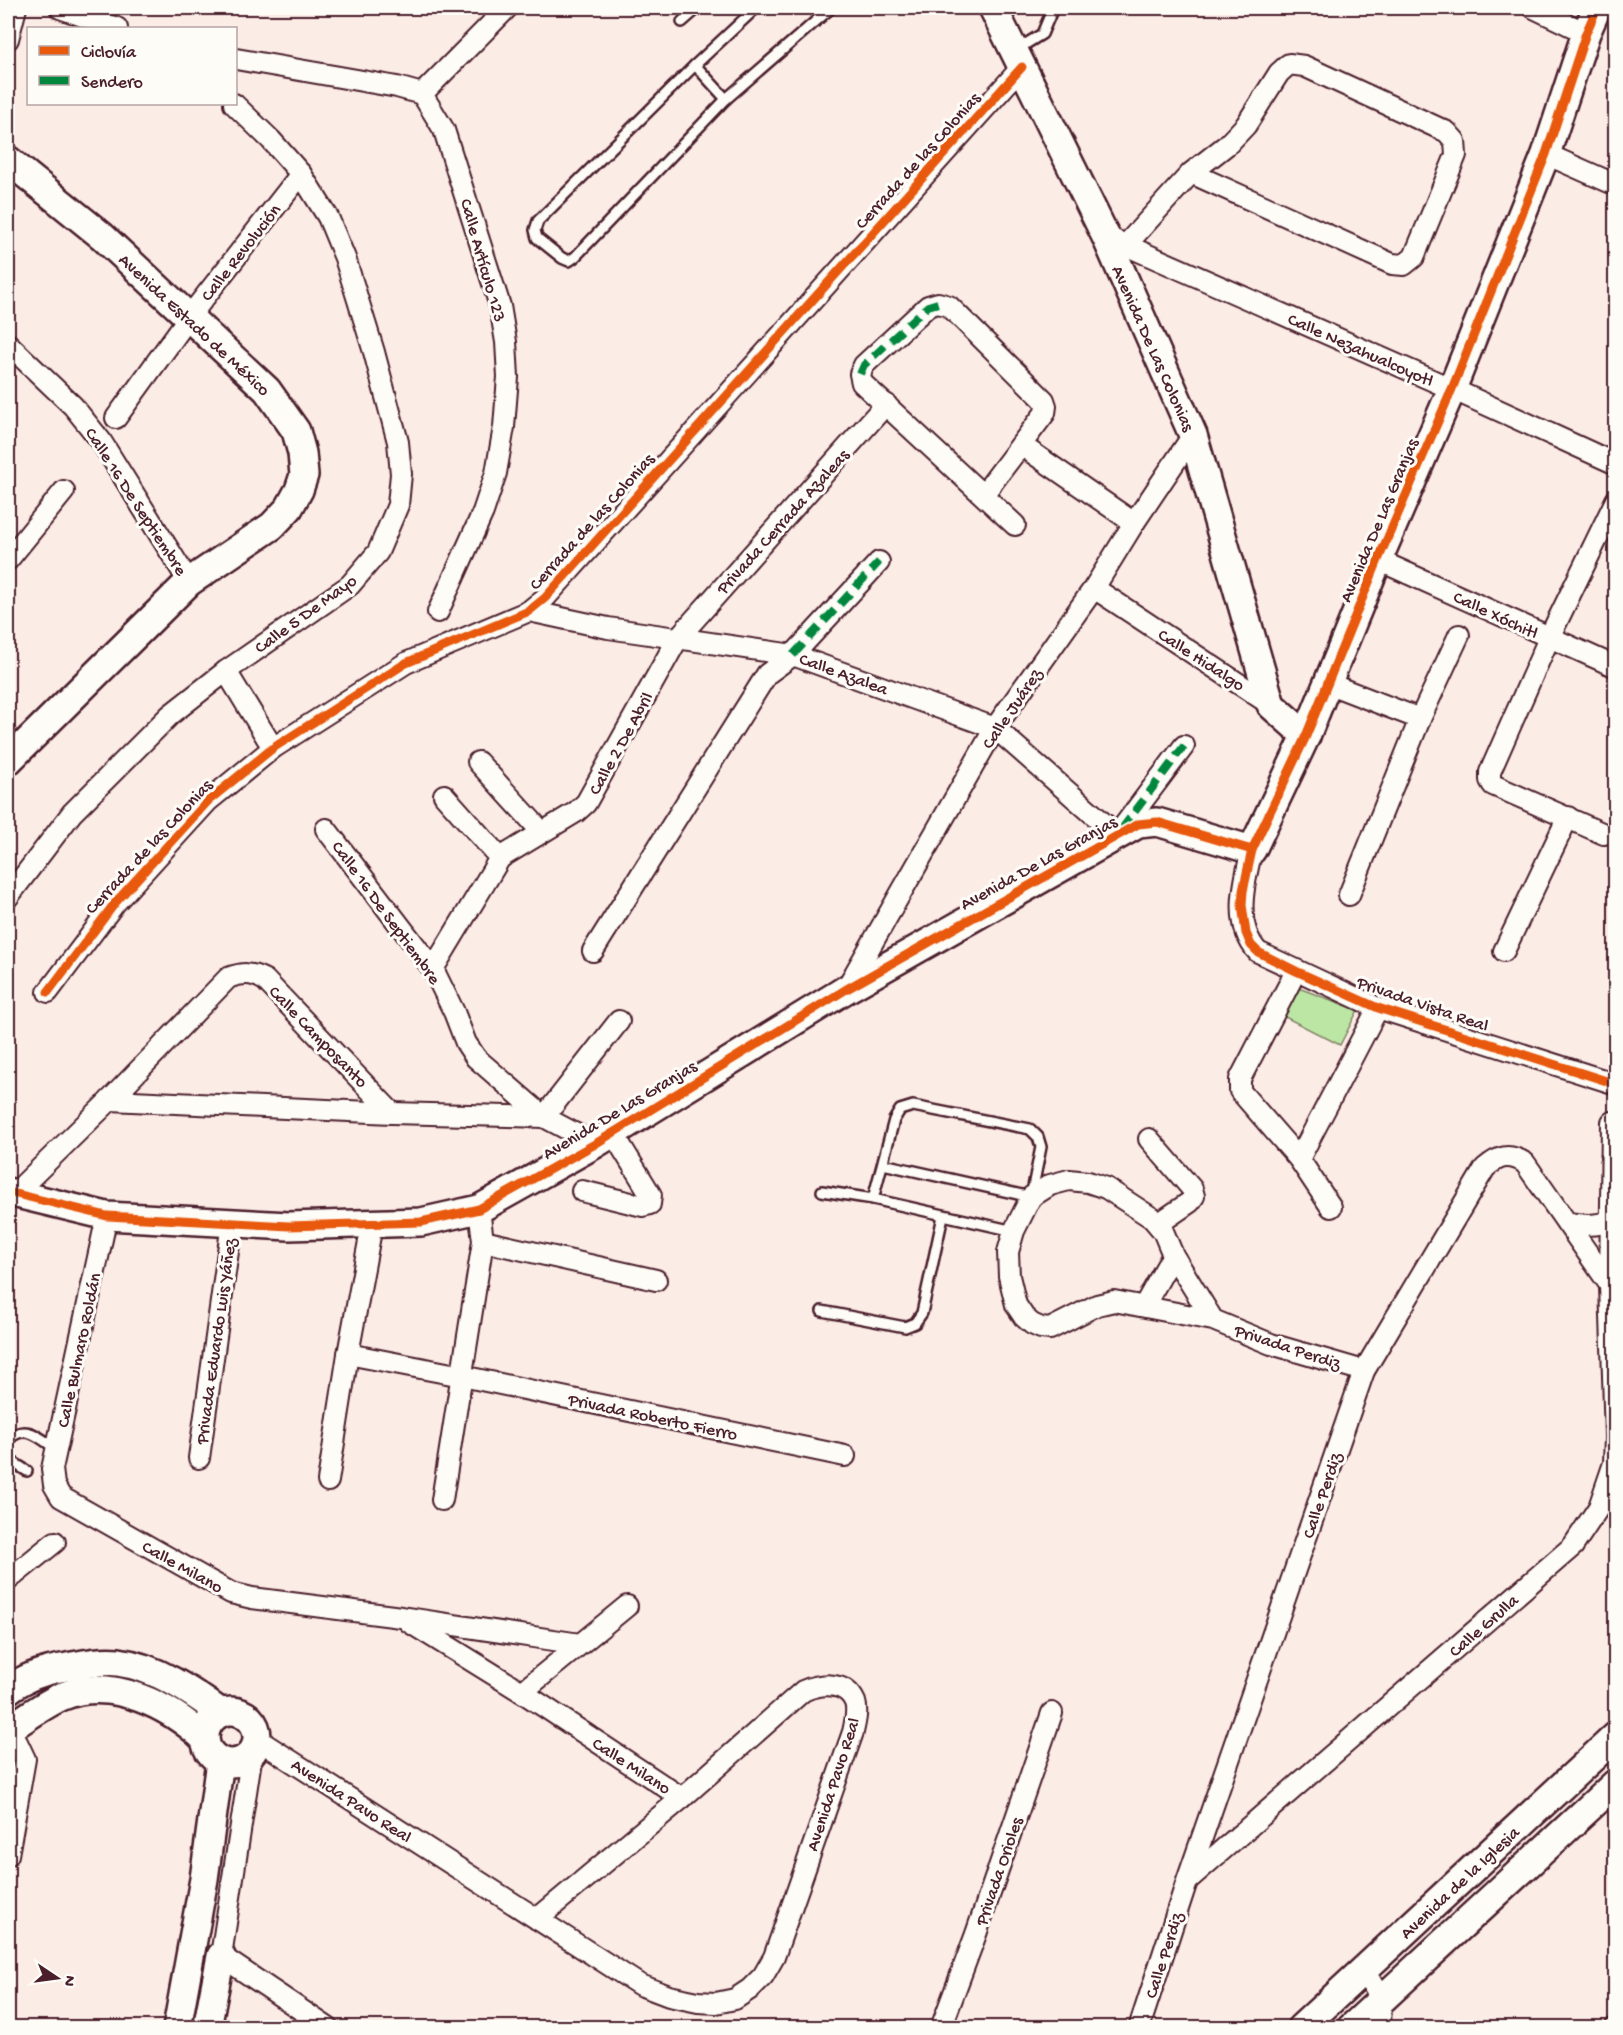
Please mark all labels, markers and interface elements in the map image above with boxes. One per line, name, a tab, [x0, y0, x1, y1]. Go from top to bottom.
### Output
legend	[27, 27, 237, 105]
text: Ciclovía	[81, 43, 137, 64]
text: Sendero	[81, 73, 143, 94]
street label: Cerrada de las Colonias	[852, 88, 987, 234]
street label: Calle Artículo 123	[454, 197, 509, 325]
street label: Calle Revolución	[198, 200, 287, 306]
street label: Avenida Estado de México	[113, 250, 273, 401]
street label: Avenida De Las Colonias	[1106, 263, 1198, 436]
street label: Calle Nezahualcoyotl	[1284, 310, 1436, 393]
street label: Calle 16 De Septiembre	[79, 424, 191, 581]
street label: Avenida De Las Granjas	[1336, 435, 1425, 606]
street label: Privada Cerrada Azaleas	[713, 445, 855, 600]
street label: Cerrada de las Colonias	[526, 449, 661, 595]
street label: Calle 5 De Mayo	[251, 571, 362, 659]
street label: Calle Xóchitl	[1449, 587, 1541, 645]
street label: Calle Hidalgo	[1153, 625, 1248, 697]
street label: Calle Azalea	[796, 650, 891, 701]
street label: Calle Juárez	[978, 664, 1048, 754]
street label: Calle 2 De Abril	[585, 689, 659, 799]
street label: Cerrada de las Colonias	[82, 775, 219, 920]
street label: Avenida De Las Granjas	[957, 812, 1122, 916]
street label: Calle 16 De Septiembre	[326, 838, 444, 990]
street label: Privada Vista Real	[1353, 973, 1491, 1038]
street label: Calle Camposanto	[263, 982, 371, 1093]
street label: Avenida De Las Granjas	[539, 1056, 702, 1165]
street label: Privada Eduardo Luis Yáñez	[192, 1236, 242, 1447]
street label: Calle Bulmaro Roldán	[54, 1271, 107, 1430]
street label: Privada Perdiz	[1230, 1321, 1344, 1376]
street label: Privada Roberto Fierro	[565, 1390, 739, 1447]
street label: Calle Perdiz	[1299, 1449, 1348, 1541]
street label: Calle Milano	[138, 1537, 226, 1599]
street label: Calle Grulla	[1446, 1590, 1524, 1663]
street label: Avenida Pavo Real	[803, 1715, 866, 1854]
street label: Calle Milano	[587, 1734, 674, 1800]
street label: Avenida Pavo Real	[287, 1755, 415, 1849]
street label: Privada Orioles	[972, 1814, 1029, 1930]
street label: Avenida de la Iglesia	[1397, 1822, 1526, 1945]
street label: Calle Perdiz	[1142, 1909, 1189, 2001]
north arrow	[27, 1948, 87, 2008]
text: N	[58, 1973, 79, 1988]

